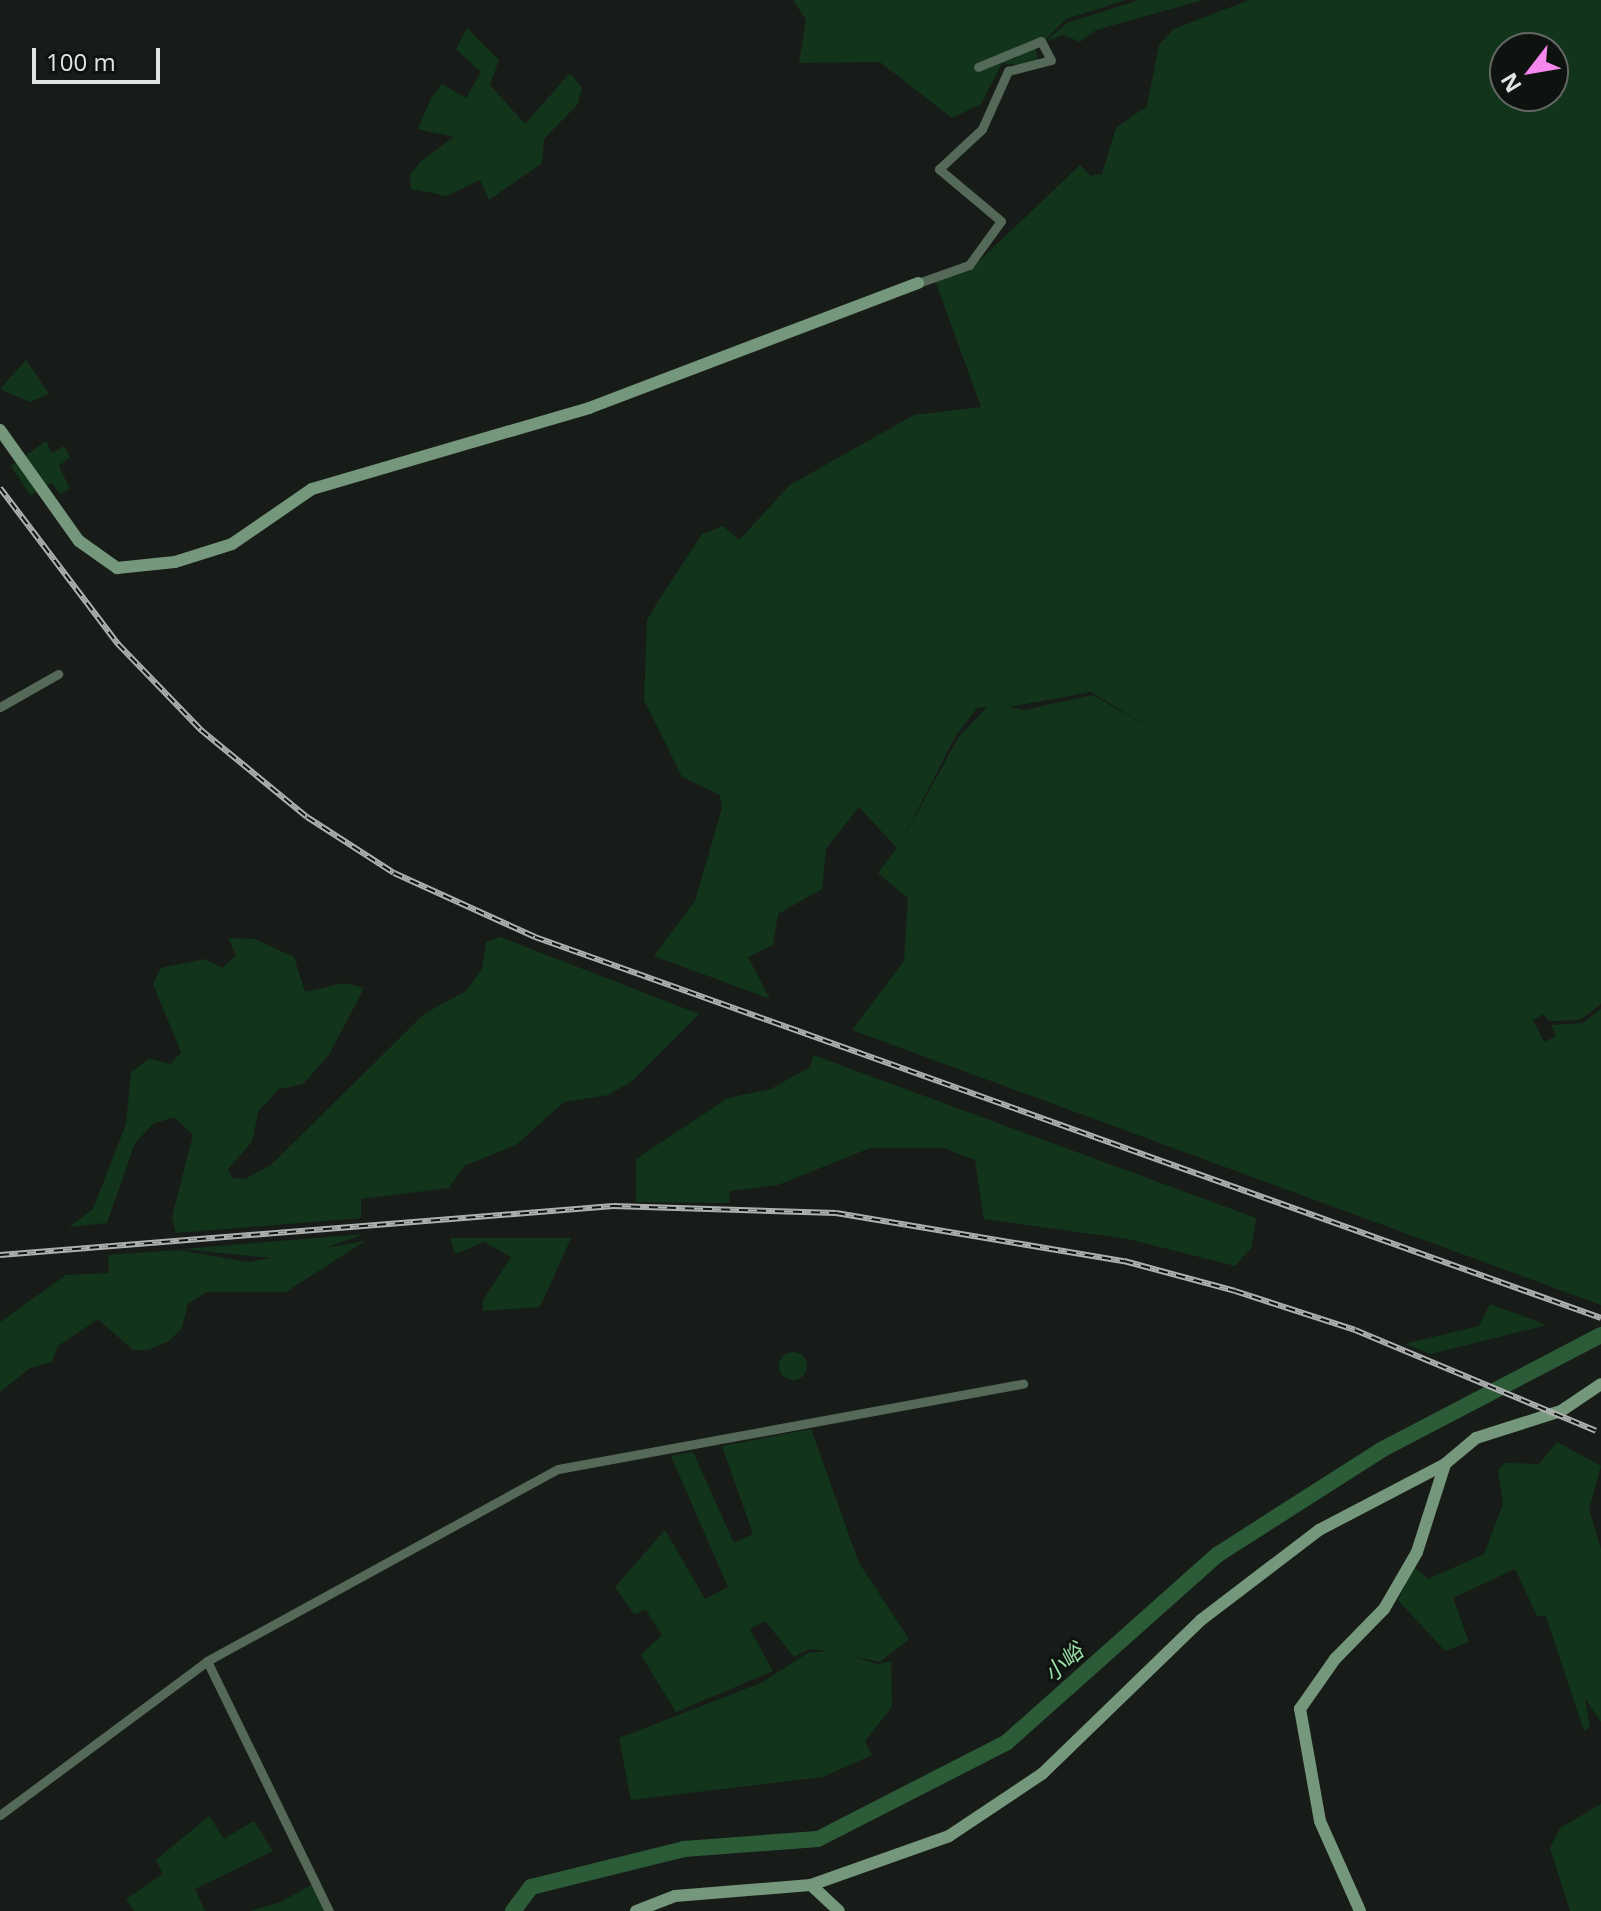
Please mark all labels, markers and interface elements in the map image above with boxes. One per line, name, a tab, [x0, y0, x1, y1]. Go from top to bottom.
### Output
scale bar	[36, 32, 164, 82]
north arrow	[1489, 32, 1569, 112]
text: 100 m	[46, 45, 116, 78]
text: N	[1493, 68, 1528, 99]
water label: 小峪	[1038, 1637, 1088, 1687]

